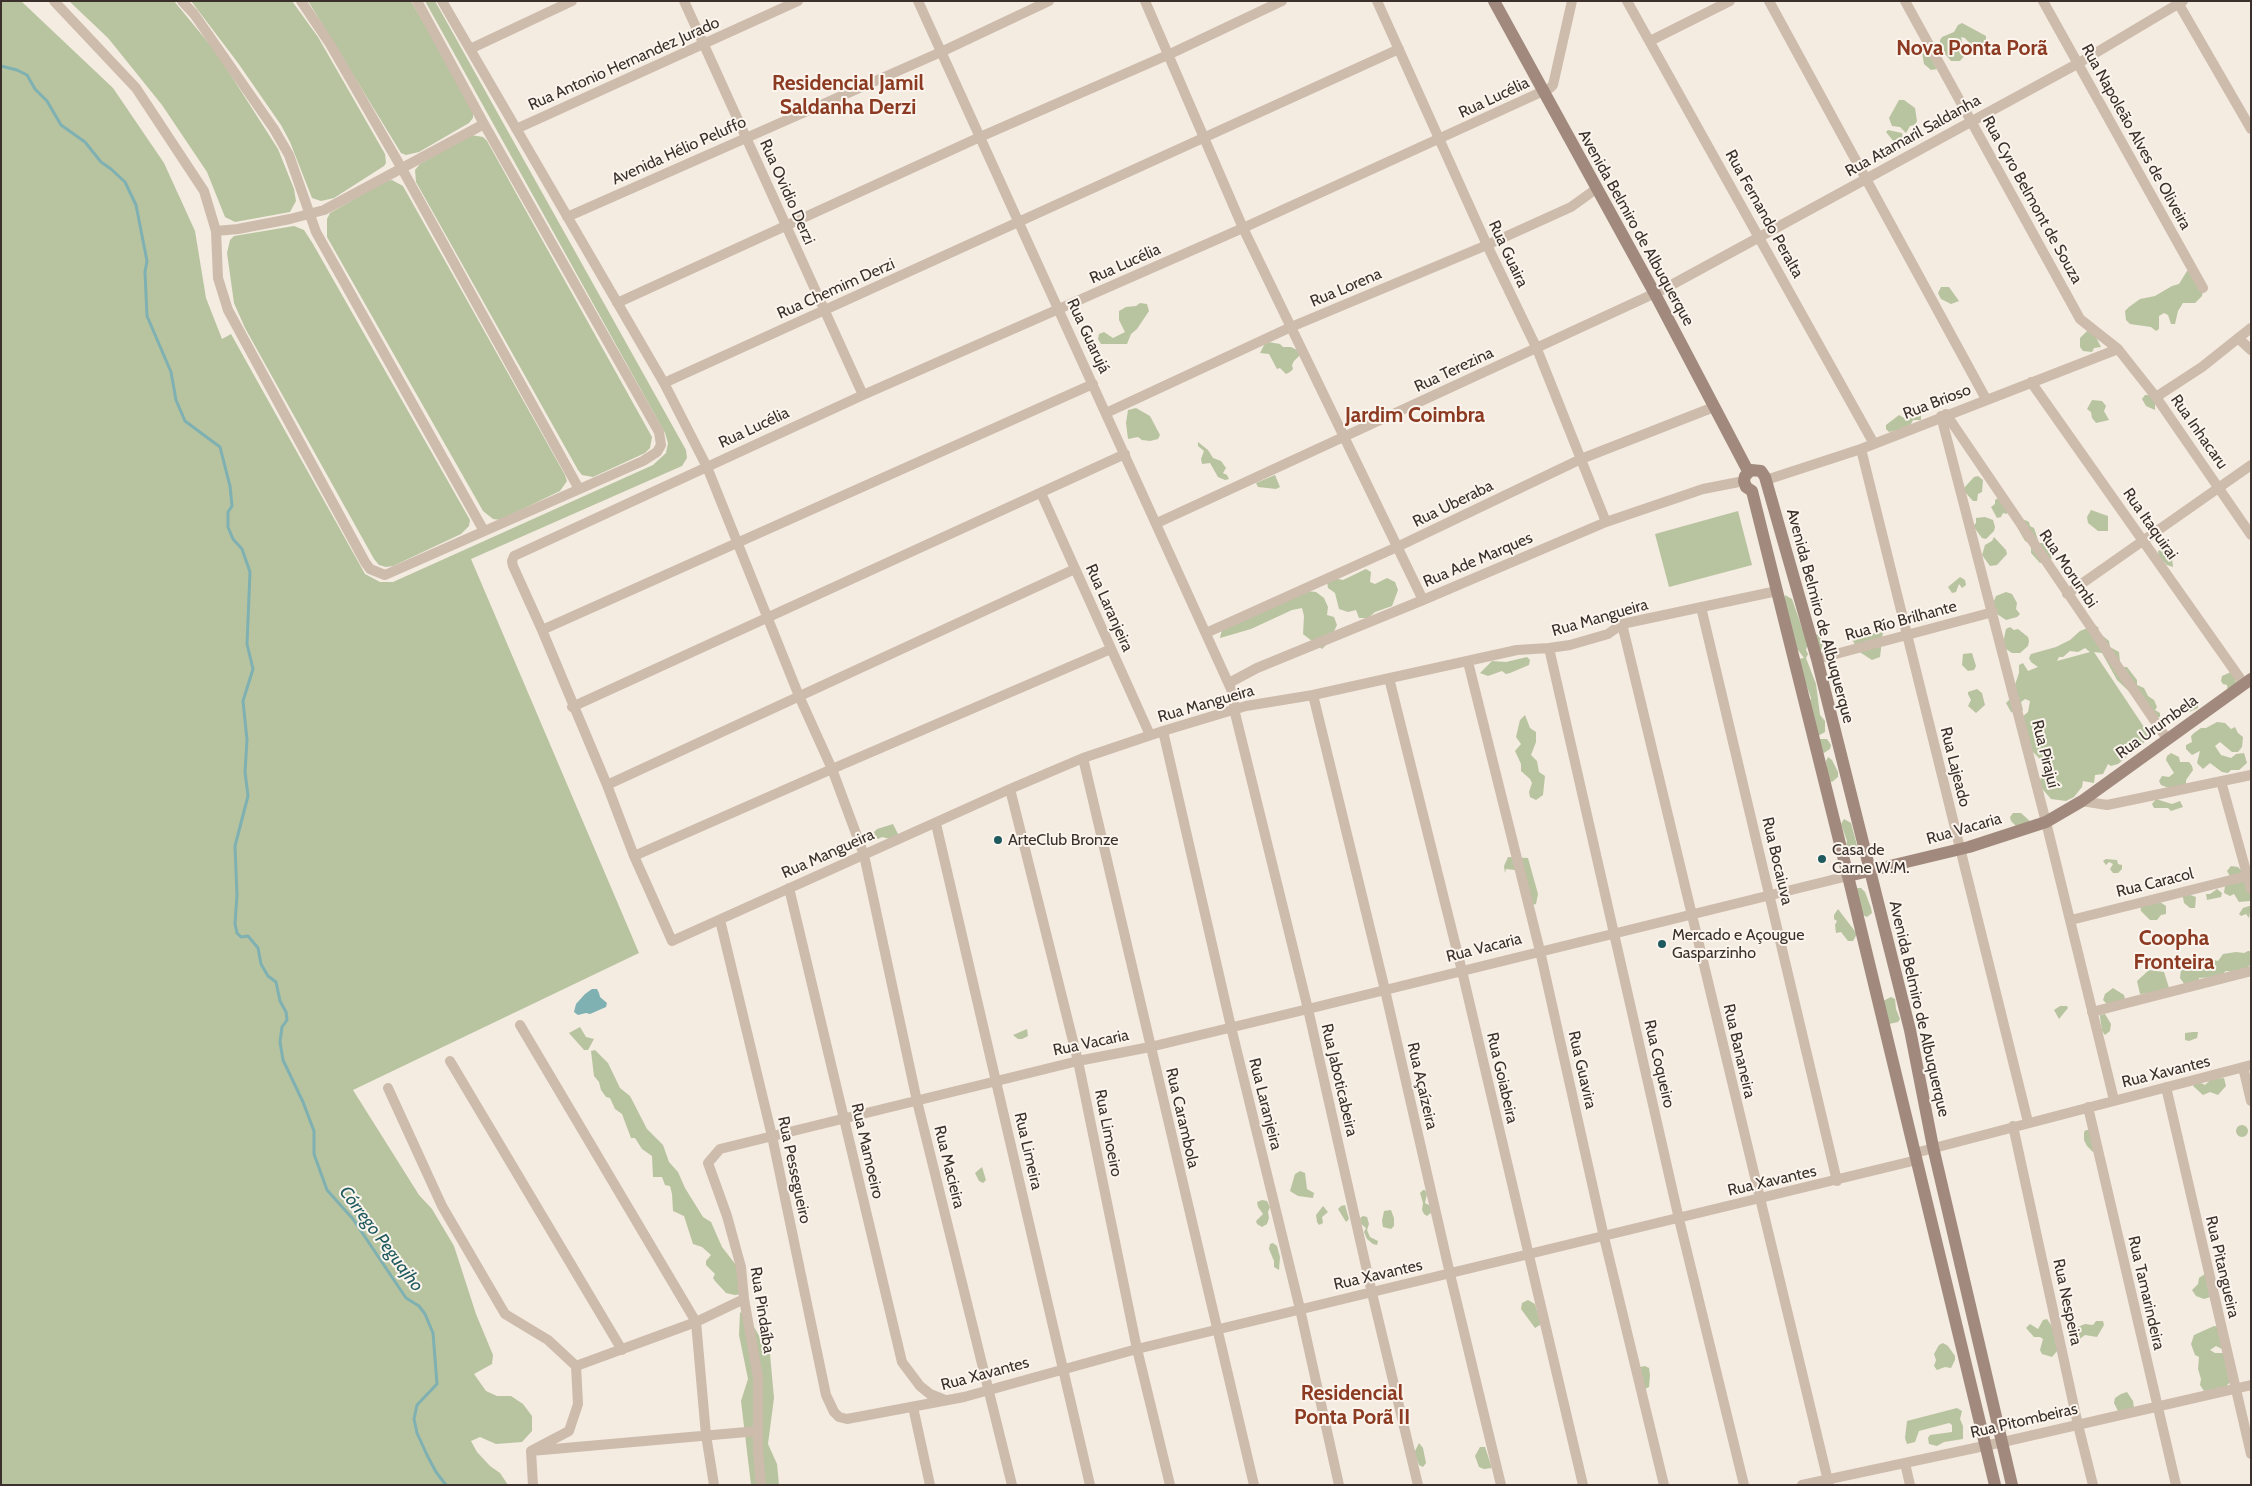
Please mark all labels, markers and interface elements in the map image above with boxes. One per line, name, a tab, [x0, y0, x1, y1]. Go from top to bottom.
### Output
street label: Rua Antonio Hernandez Jurado	[525, 13, 723, 115]
district label: Nova Ponta Porã	[1896, 36, 2048, 62]
street label: Rua Napoleão Alves de Oliveira	[2077, 41, 2195, 233]
district label: Residencial Jamil Saldanha Derzi	[772, 71, 924, 121]
street label: Rua Lucélia	[1456, 73, 1532, 123]
street label: Rua Atamaril Saldanha	[1842, 91, 1984, 181]
street label: Avenida Hélio Peluffo	[609, 113, 749, 189]
street label: Rua Cyro Belmont de Souza	[1978, 113, 2086, 287]
street label: Avenida Belmiro de Albuquerque	[1574, 127, 1698, 329]
street label: Rua Ovidio Derzi	[755, 136, 819, 248]
street label: Rua Fernando Peralta	[1721, 147, 1807, 281]
street label: Rua Guaira	[1484, 217, 1532, 291]
street label: Rua Lucélia	[1087, 240, 1163, 288]
street label: Rua Chemim Derzi	[774, 254, 898, 324]
street label: Rua Lorena	[1308, 264, 1384, 312]
street label: Rua Guarujá	[1062, 296, 1114, 376]
street label: Rua Terezina	[1411, 343, 1497, 397]
street label: Rua Brioso	[1900, 380, 1974, 424]
street label: Rua Inhacaru	[2166, 391, 2232, 473]
street label: Rua Lucélia	[716, 403, 792, 453]
district label: Jardim Coimbra	[1345, 403, 1485, 429]
street label: Rua Uberaba	[1410, 476, 1496, 532]
street label: Rua Itaquirai	[2118, 485, 2182, 563]
street label: Avenida Belmiro de Albuquerque	[1782, 507, 1858, 725]
street label: Rua Morumbi	[2035, 526, 2101, 612]
street label: Rua Ade Marques	[1420, 528, 1536, 592]
street label: Rua Laranjeira	[1081, 561, 1137, 655]
street label: Rua Mangueira	[1550, 595, 1650, 641]
street label: Rua Río Brilhante	[1843, 597, 1959, 645]
street label: Rua Mangueira	[1156, 681, 1256, 727]
street label: Rua Urumbela	[2112, 691, 2202, 763]
street label: Rua Pirajuí	[2027, 718, 2063, 790]
street label: Rua Lajeado	[1936, 725, 1974, 809]
street label: Rua Vacaria	[1924, 809, 2004, 849]
street label: Rua Bocaiuva	[1758, 815, 1796, 907]
street label: Rua Mangueira	[779, 825, 877, 883]
place label: ArteClub Bronze	[1008, 830, 1118, 850]
marker: ArteClub Bronze	[992, 834, 1004, 846]
place label: Casa de Carne W.M.	[1832, 840, 1910, 878]
marker: Casa de Carne W.M.	[1816, 853, 1828, 865]
street label: Rua Caracol	[2114, 864, 2196, 902]
street label: Avenida Belmiro de Albuquerque	[1885, 899, 1953, 1119]
place label: Mercado e Açougue Gasparzinho	[1672, 925, 1804, 963]
district label: Coopha Fronteira	[2134, 926, 2214, 976]
street label: Rua Vacaria	[1444, 929, 1524, 967]
marker: Mercado e Açougue Gasparzinho	[1656, 938, 1668, 950]
street label: Rua Bananeira	[1719, 1002, 1759, 1100]
street label: Rua Coqueiro	[1640, 1018, 1678, 1110]
street label: Rua Jaboticabeira	[1317, 1022, 1361, 1138]
street label: Rua Vacaria	[1051, 1026, 1131, 1060]
street label: Rua Guavira	[1564, 1029, 1600, 1111]
street label: Rua Goiabeira	[1482, 1031, 1522, 1125]
street label: Rua Açaízeira	[1403, 1041, 1441, 1131]
street label: Rua Xavantes	[2120, 1052, 2212, 1092]
street label: Rua Laranjeira	[1244, 1056, 1286, 1152]
street label: Rua Carambola	[1161, 1066, 1203, 1170]
street label: Rua Limoeiro	[1090, 1088, 1126, 1178]
street label: Rua Mamoeiro	[847, 1101, 887, 1201]
street label: Rua Limeira	[1010, 1110, 1046, 1192]
street label: Rua Pessegueiro	[773, 1115, 815, 1225]
street label: Rua Macieira	[929, 1124, 969, 1210]
street label: Rua Xavantes	[1726, 1161, 1818, 1201]
water label: Córrego Peguajho	[334, 1182, 428, 1296]
street label: Rua Pitangueira	[2201, 1214, 2243, 1320]
street label: Rua Tamarindeira	[2124, 1234, 2168, 1352]
street label: Rua Xavantes	[1332, 1255, 1424, 1295]
street label: Rua Nespeira	[2048, 1257, 2086, 1347]
street label: Rua Pindaíba	[746, 1266, 778, 1354]
street label: Rua Xavantes	[939, 1353, 1031, 1395]
district label: Residencial Ponta Porã II	[1294, 1381, 1410, 1431]
street label: Rua Pitombeiras	[1969, 1399, 2079, 1443]

